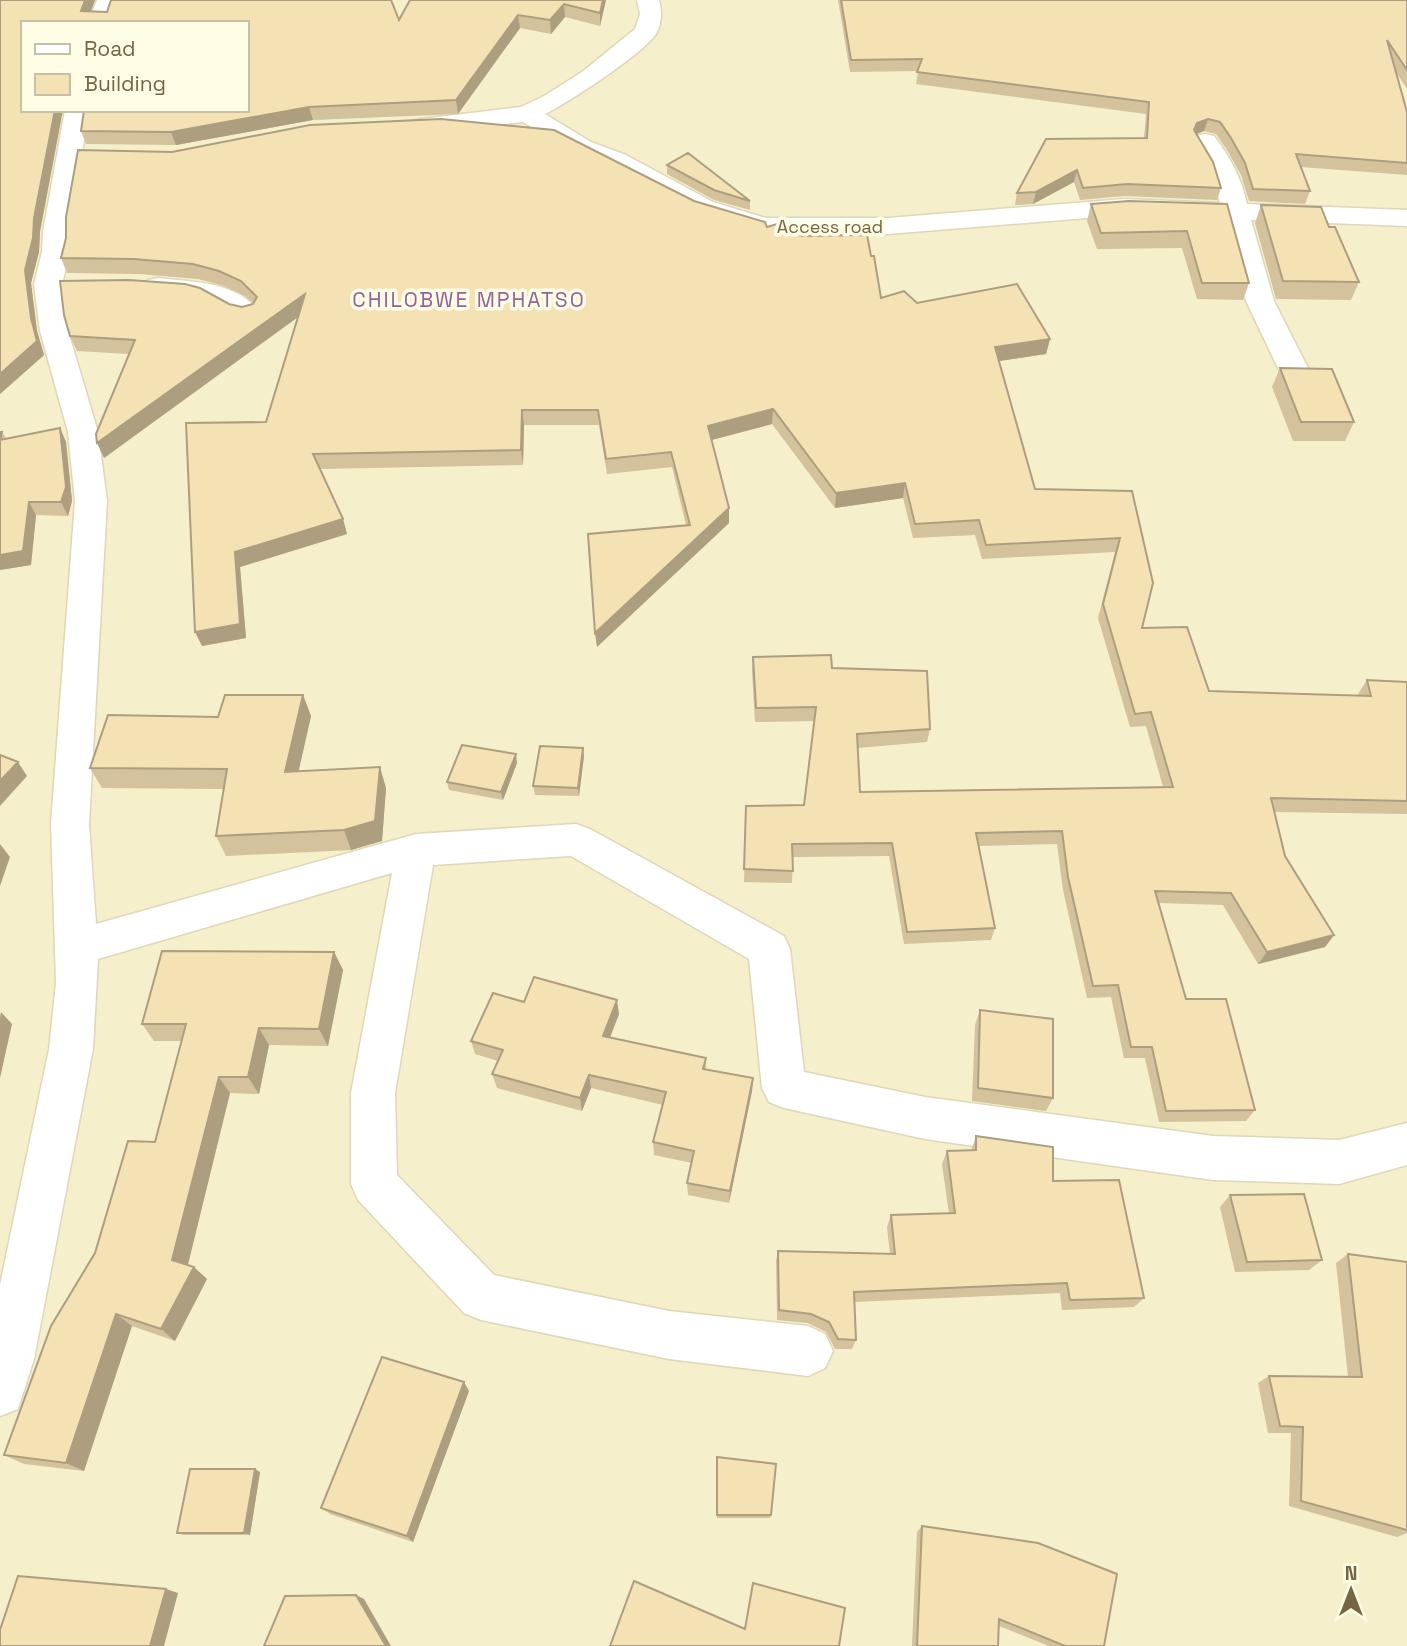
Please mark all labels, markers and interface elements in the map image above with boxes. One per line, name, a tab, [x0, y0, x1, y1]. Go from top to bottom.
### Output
legend	[21, 21, 248, 112]
text: Road	[84, 35, 136, 62]
text: Building	[84, 70, 166, 97]
street label: Access road	[777, 215, 883, 238]
district label: CHILOBWE MPHATSO	[352, 286, 586, 313]
north arrow	[1316, 1555, 1386, 1625]
text: N	[1345, 1561, 1357, 1586]

